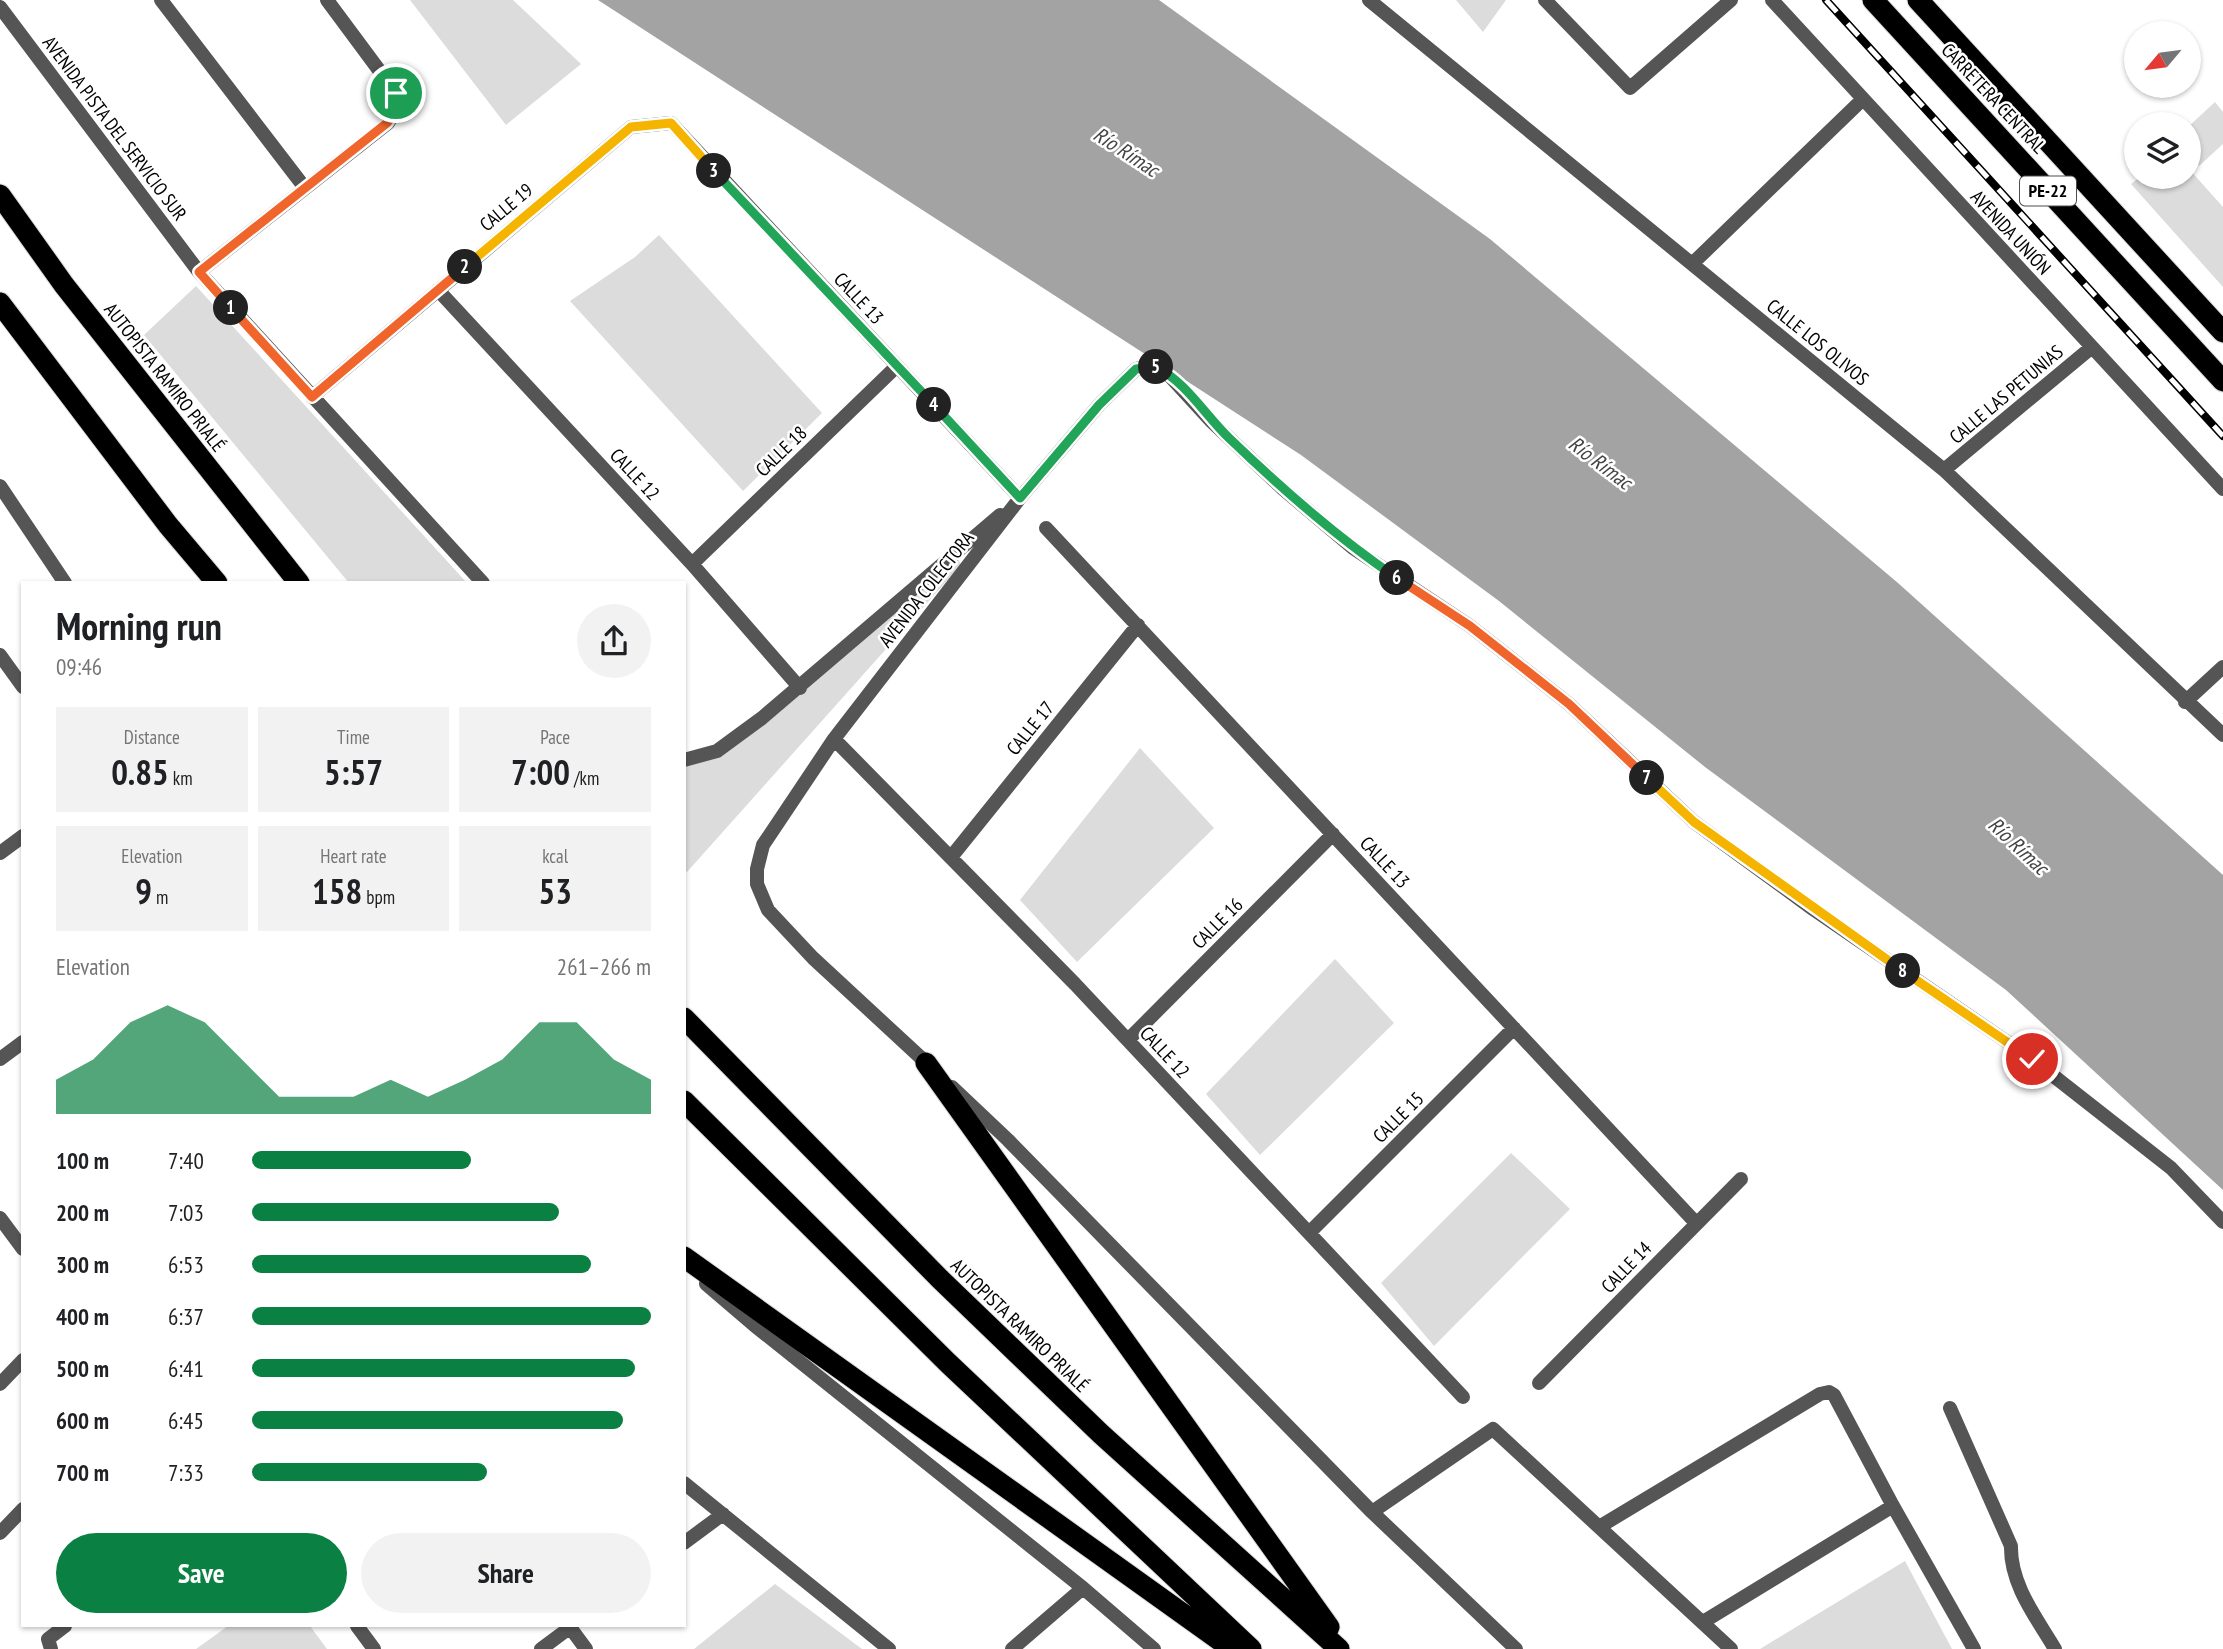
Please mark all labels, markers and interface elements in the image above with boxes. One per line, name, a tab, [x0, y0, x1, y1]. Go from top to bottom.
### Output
north arrow	[2124, 21, 2202, 98]
map controls	[2124, 21, 2201, 189]
street label: AVENIDA PISTA DEL SERVICIO SUR	[38, 31, 192, 225]
street label: CARRETERA CENTRAL	[1937, 38, 2051, 158]
pin	[366, 63, 426, 123]
icon: arrive	[377, 74, 415, 112]
button: layers	[2124, 112, 2201, 189]
water label: Río Rímac	[1089, 121, 1166, 184]
pin: 3	[696, 154, 732, 188]
text: 3	[709, 158, 718, 182]
road number: PE-22	[2020, 176, 2076, 206]
street label: CALLE 19	[474, 178, 538, 236]
street label: AVENIDA UNIÓN	[1966, 185, 2056, 279]
pin: 2	[448, 250, 482, 284]
text: 2	[460, 254, 469, 278]
street label: CALLE 13	[829, 267, 889, 329]
pin: 1	[214, 290, 248, 326]
street label: CALLE LOS OLIVOS	[1762, 294, 1874, 390]
text: 1	[226, 295, 235, 319]
street label: AUTOPISTA RAMIRO PRIALÉ	[99, 298, 231, 456]
street label: CALLE LAS PETUNIAS	[1944, 339, 2068, 449]
pin: 5	[1138, 350, 1174, 384]
text: 5	[1151, 354, 1160, 378]
pin: 4	[916, 388, 951, 422]
text: 4	[929, 392, 938, 416]
street label: CALLE 18	[750, 421, 812, 481]
water label: Río Rímac	[1563, 430, 1639, 497]
street label: CALLE 12	[605, 443, 665, 505]
street label: AVENIDA COLECTORA	[873, 526, 979, 652]
pin: 6	[1380, 560, 1414, 596]
text: 6	[1392, 565, 1401, 589]
text: Morning run	[56, 601, 222, 650]
button: share	[577, 604, 651, 678]
text: 09:46	[56, 652, 102, 681]
street label: CALLE 17	[1001, 696, 1059, 760]
text: Distance	[124, 725, 180, 749]
text: Time	[337, 725, 370, 749]
text: Pace	[540, 725, 570, 749]
text: 0.85	[111, 749, 169, 795]
text: 5:57	[324, 749, 383, 795]
text: 7:00	[511, 749, 570, 795]
pin: 7	[1630, 760, 1664, 796]
text: 7	[1642, 765, 1651, 789]
text: km	[169, 766, 193, 790]
text: /km	[570, 766, 599, 790]
water label: Río Rímac	[1983, 811, 2056, 882]
street label: CALLE 13	[1355, 831, 1415, 893]
text: Elevation	[121, 844, 182, 868]
text: Heart rate	[320, 844, 387, 868]
text: kcal	[542, 844, 568, 868]
text: 9	[135, 868, 152, 914]
text: 158	[312, 868, 362, 914]
text: 53	[538, 868, 572, 914]
text: m	[152, 885, 168, 909]
text: bpm	[362, 885, 395, 909]
street label: CALLE 16	[1187, 893, 1247, 953]
text: Elevation	[56, 952, 130, 981]
text: 261–266 m	[557, 952, 651, 981]
pin: 8	[1885, 954, 1920, 988]
text: 8	[1898, 958, 1907, 982]
street label: CALLE 12	[1135, 1021, 1195, 1083]
pin	[2002, 1029, 2062, 1089]
icon: check	[2013, 1040, 2051, 1078]
street label: CALLE 15	[1368, 1087, 1428, 1147]
text: 100 m	[56, 1146, 109, 1175]
text: 7:40	[168, 1146, 204, 1175]
text: 200 m	[56, 1198, 109, 1227]
text: 7:03	[168, 1198, 204, 1227]
street label: CALLE 14	[1596, 1236, 1657, 1298]
text: 300 m	[56, 1250, 109, 1279]
text: 6:53	[168, 1250, 204, 1279]
street label: AUTOPISTA RAMIRO PRIALÉ	[946, 1253, 1094, 1397]
text: 400 m	[56, 1302, 109, 1331]
text: 6:37	[168, 1302, 204, 1331]
text: 500 m	[56, 1354, 109, 1383]
text: 6:41	[168, 1354, 204, 1383]
text: 600 m	[56, 1406, 109, 1435]
text: 6:45	[168, 1406, 204, 1435]
text: 700 m	[56, 1458, 109, 1487]
text: 7:33	[168, 1458, 204, 1487]
button: Save	[56, 1533, 347, 1613]
button: Share	[361, 1533, 651, 1613]

